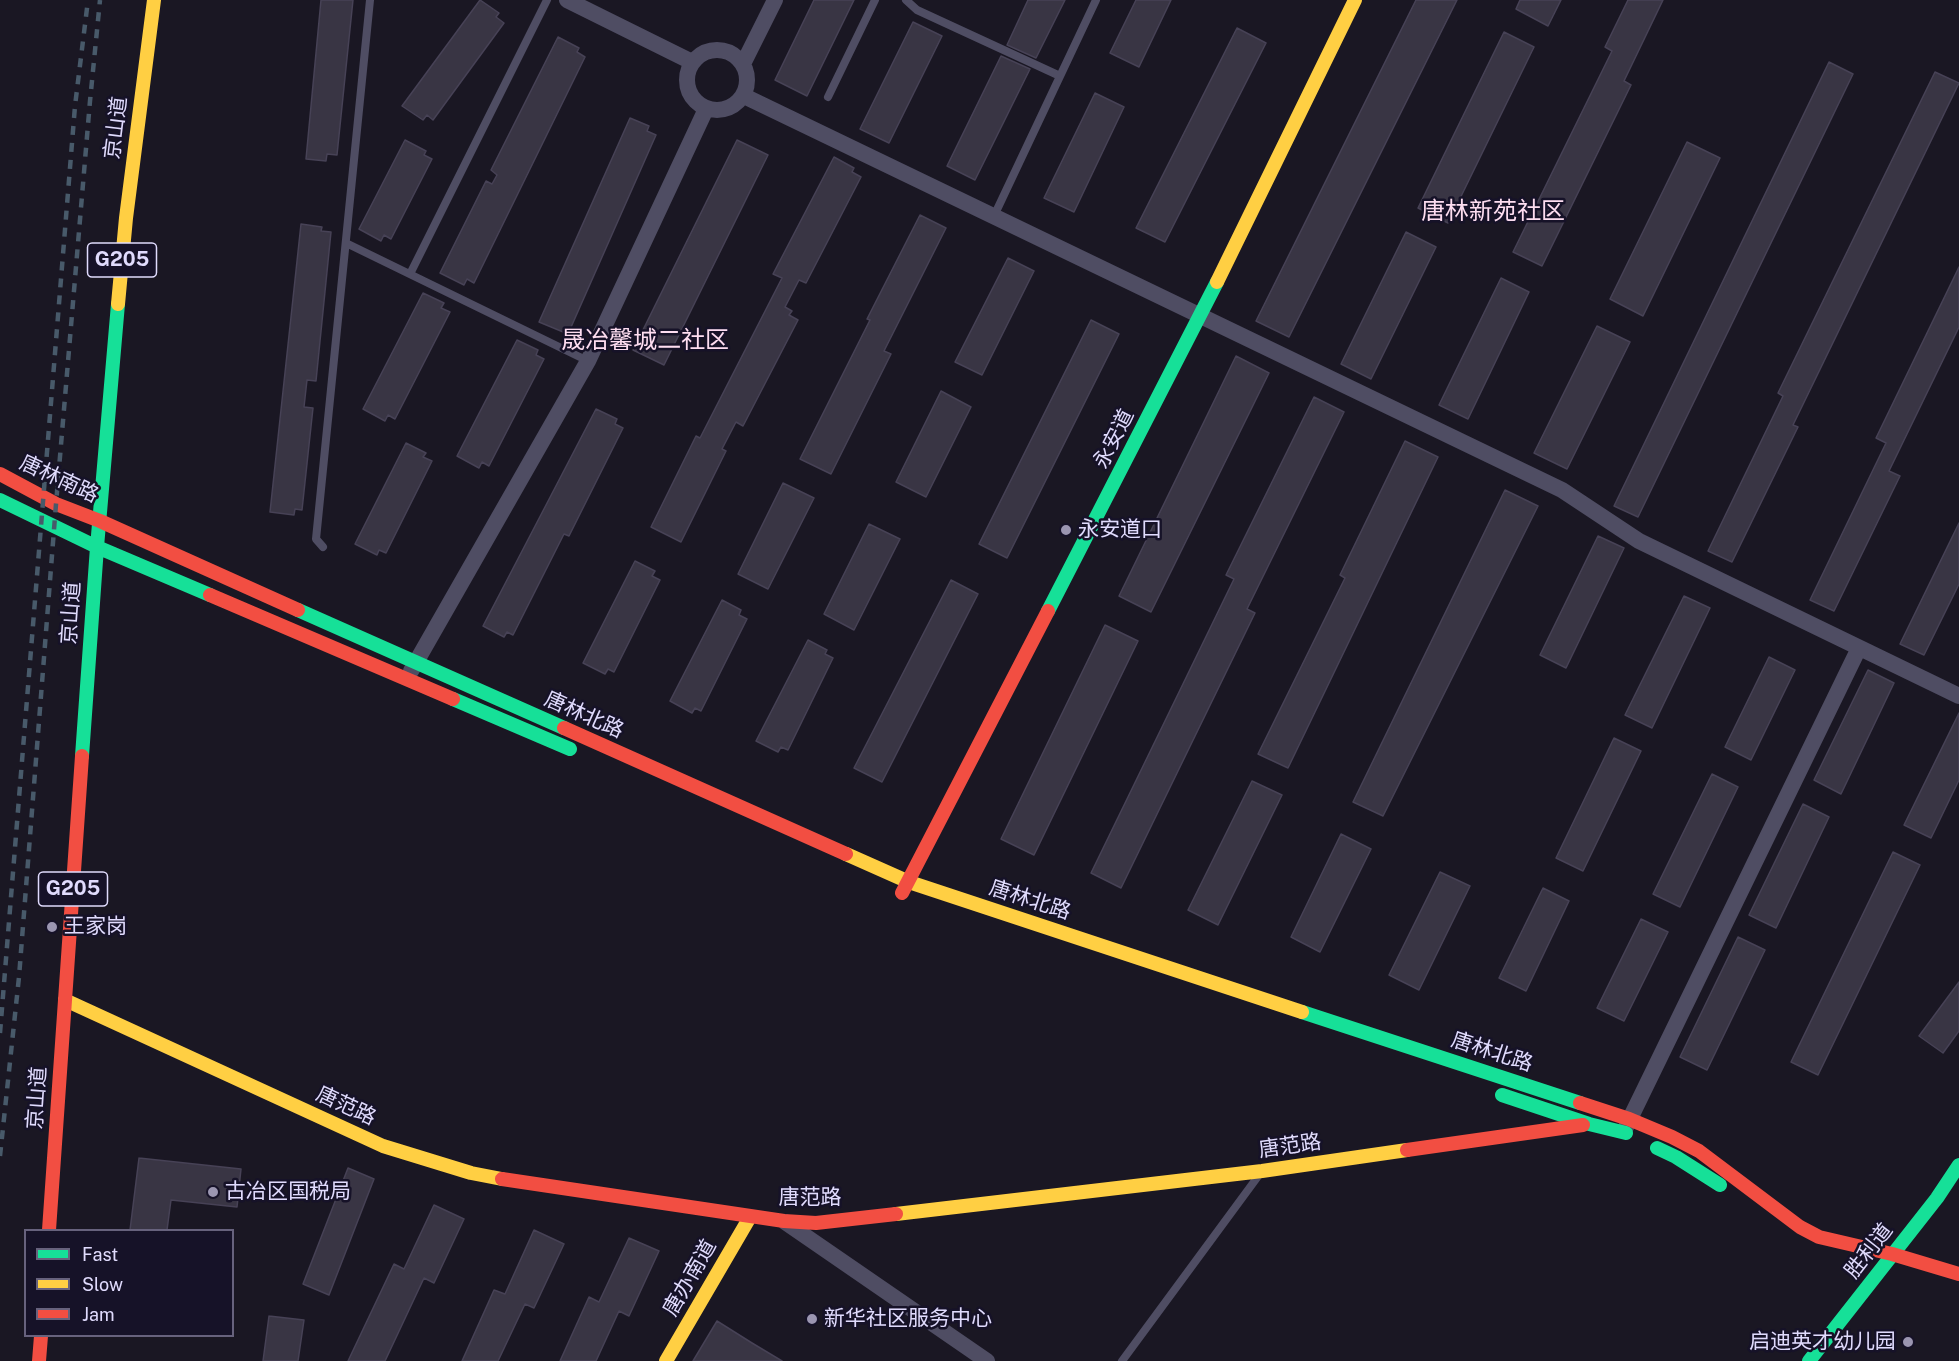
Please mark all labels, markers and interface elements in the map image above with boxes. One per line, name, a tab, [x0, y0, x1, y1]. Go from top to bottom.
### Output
street label: 京山道	[100, 95, 132, 161]
district label: 唐林新苑社区	[1421, 198, 1565, 226]
road number: G205	[88, 243, 156, 277]
district label: 晟冶馨城二社区	[561, 327, 729, 355]
street label: 永安道	[1088, 405, 1140, 473]
street label: 唐林南路	[16, 450, 102, 508]
place label: 永安道口	[1078, 517, 1162, 543]
marker: 永安道口	[1059, 523, 1073, 537]
street label: 京山道	[56, 581, 86, 645]
street label: 唐林北路	[541, 686, 627, 744]
road number: G205	[38, 872, 107, 906]
street label: 唐林北路	[986, 875, 1074, 925]
place label: 王家岗	[64, 914, 127, 940]
marker: 王家岗	[45, 920, 59, 934]
street label: 唐林北路	[1448, 1027, 1536, 1077]
street label: 京山道	[22, 1066, 52, 1130]
street label: 唐范路	[312, 1081, 380, 1131]
street label: 唐范路	[1257, 1129, 1323, 1163]
place label: 古冶区国税局	[225, 1179, 351, 1205]
marker: 古冶区国税局	[206, 1185, 220, 1199]
street label: 唐范路	[779, 1185, 841, 1211]
street label: 胜利道	[1840, 1218, 1898, 1284]
legend	[24, 1229, 234, 1337]
street label: 唐办南道	[658, 1235, 722, 1321]
text: Fast	[82, 1244, 118, 1265]
text: Slow	[82, 1274, 123, 1295]
text: Jam	[82, 1304, 115, 1325]
place label: 新华社区服务中心	[824, 1306, 992, 1332]
marker: 新华社区服务中心	[805, 1312, 819, 1326]
place label: 启迪英才幼儿园	[1749, 1329, 1896, 1355]
marker: 启迪英才幼儿园	[1901, 1335, 1915, 1349]

